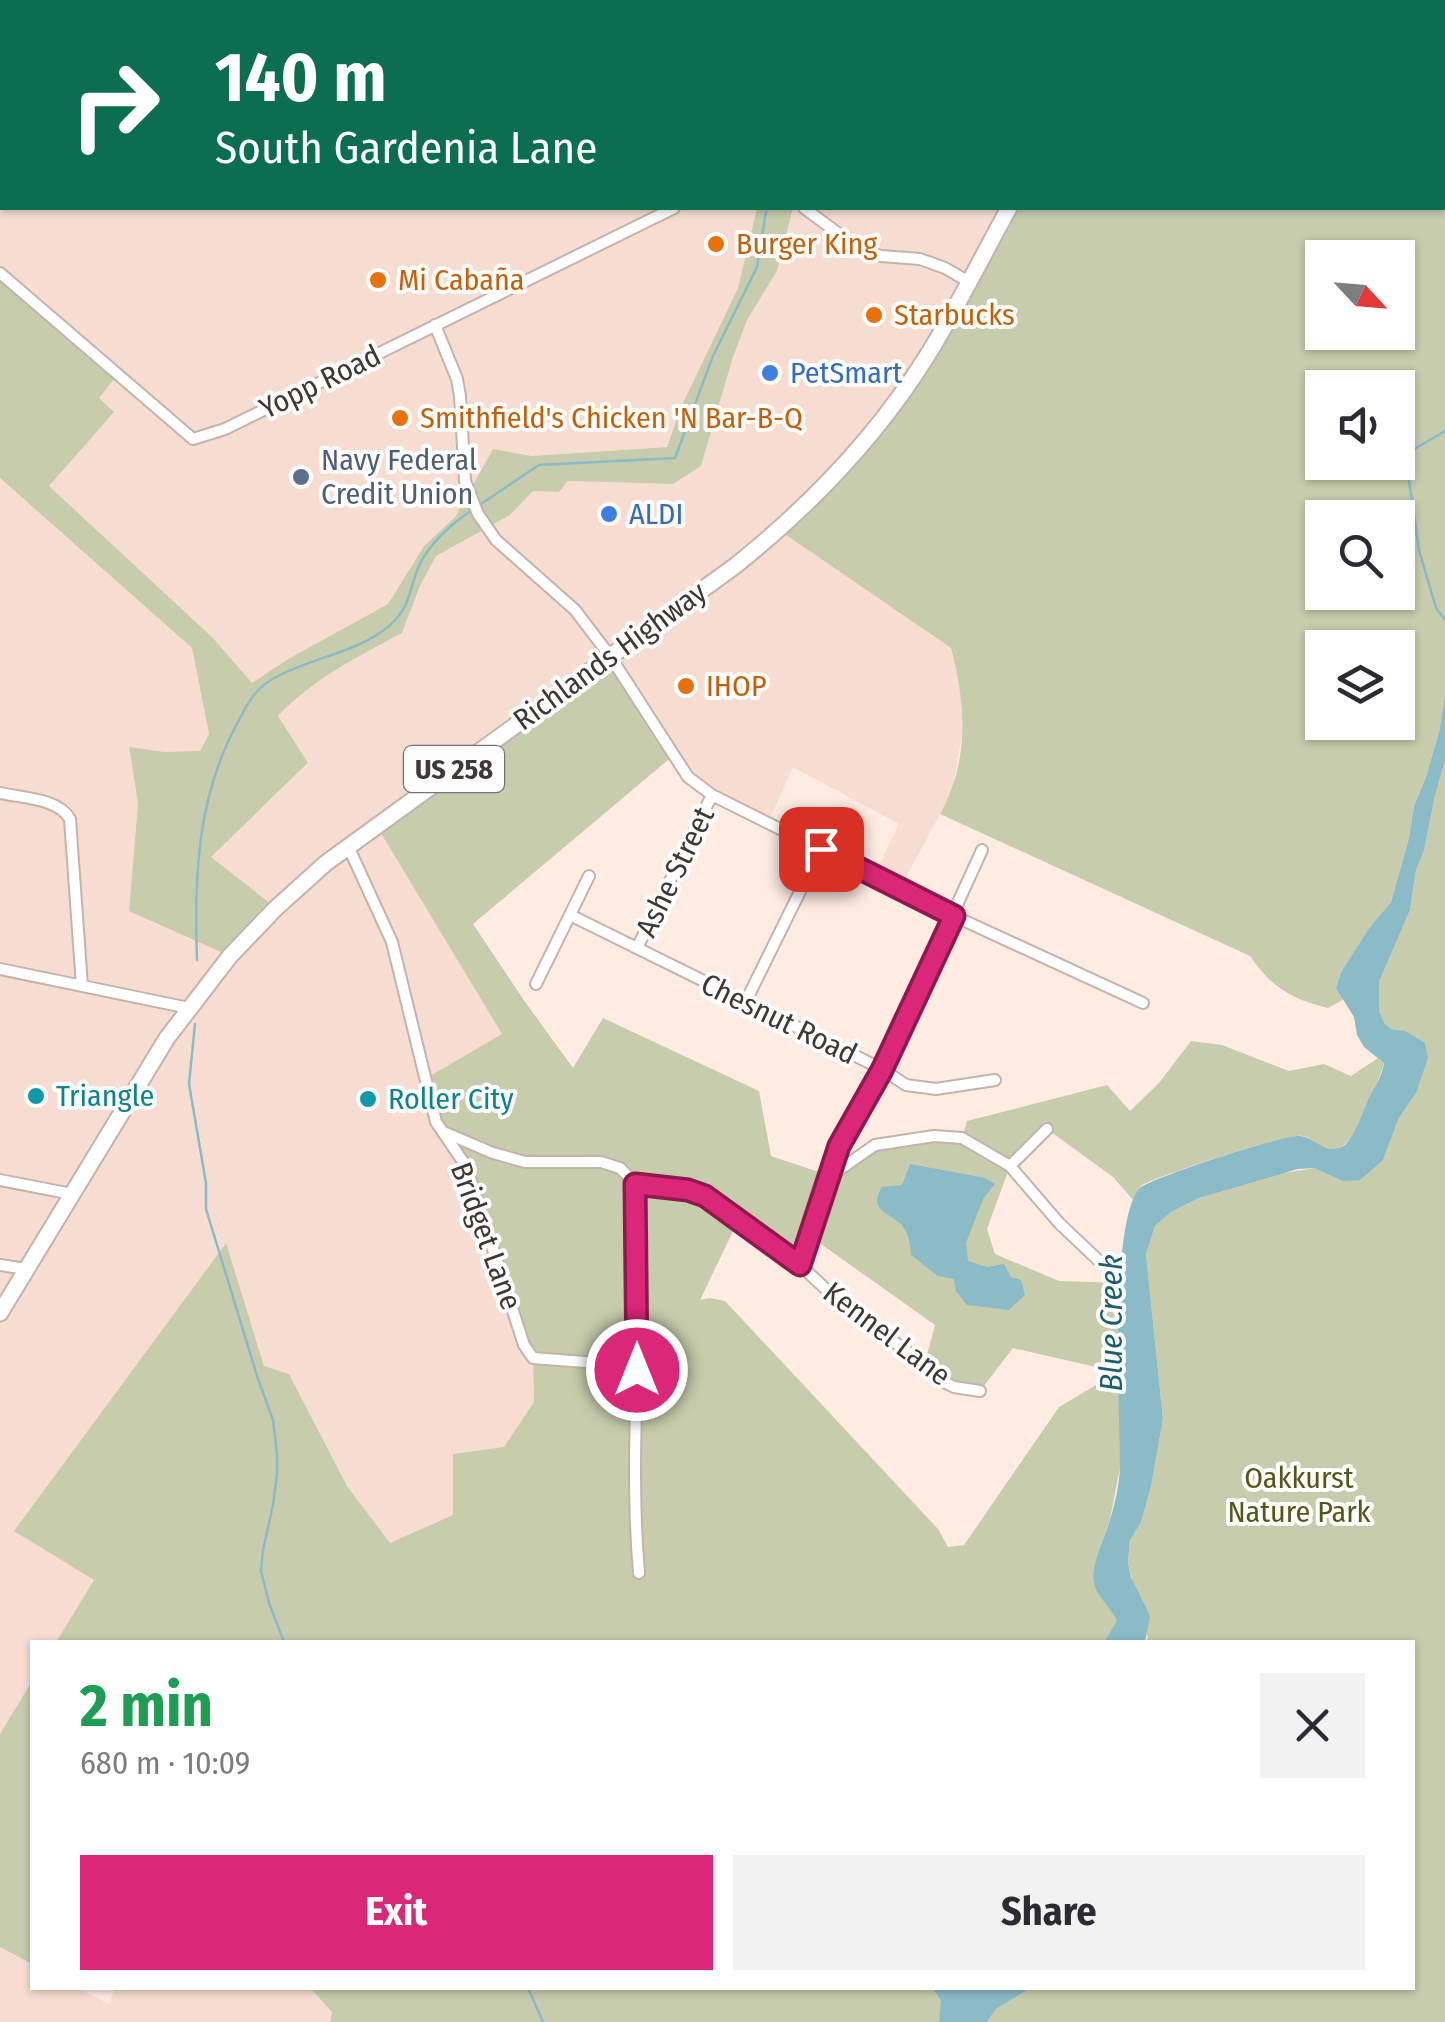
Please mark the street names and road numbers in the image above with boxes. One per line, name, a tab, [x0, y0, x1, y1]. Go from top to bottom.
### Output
street label: Yopp Road	[254, 337, 386, 427]
street label: Richlands Highway	[507, 574, 714, 738]
road number: US 258	[404, 746, 504, 792]
street label: Ashe Street	[628, 801, 722, 943]
street label: Chesnut Road	[695, 966, 863, 1072]
street label: Bridget Lane	[443, 1157, 529, 1315]
street label: Kennel Lane	[816, 1274, 958, 1394]

